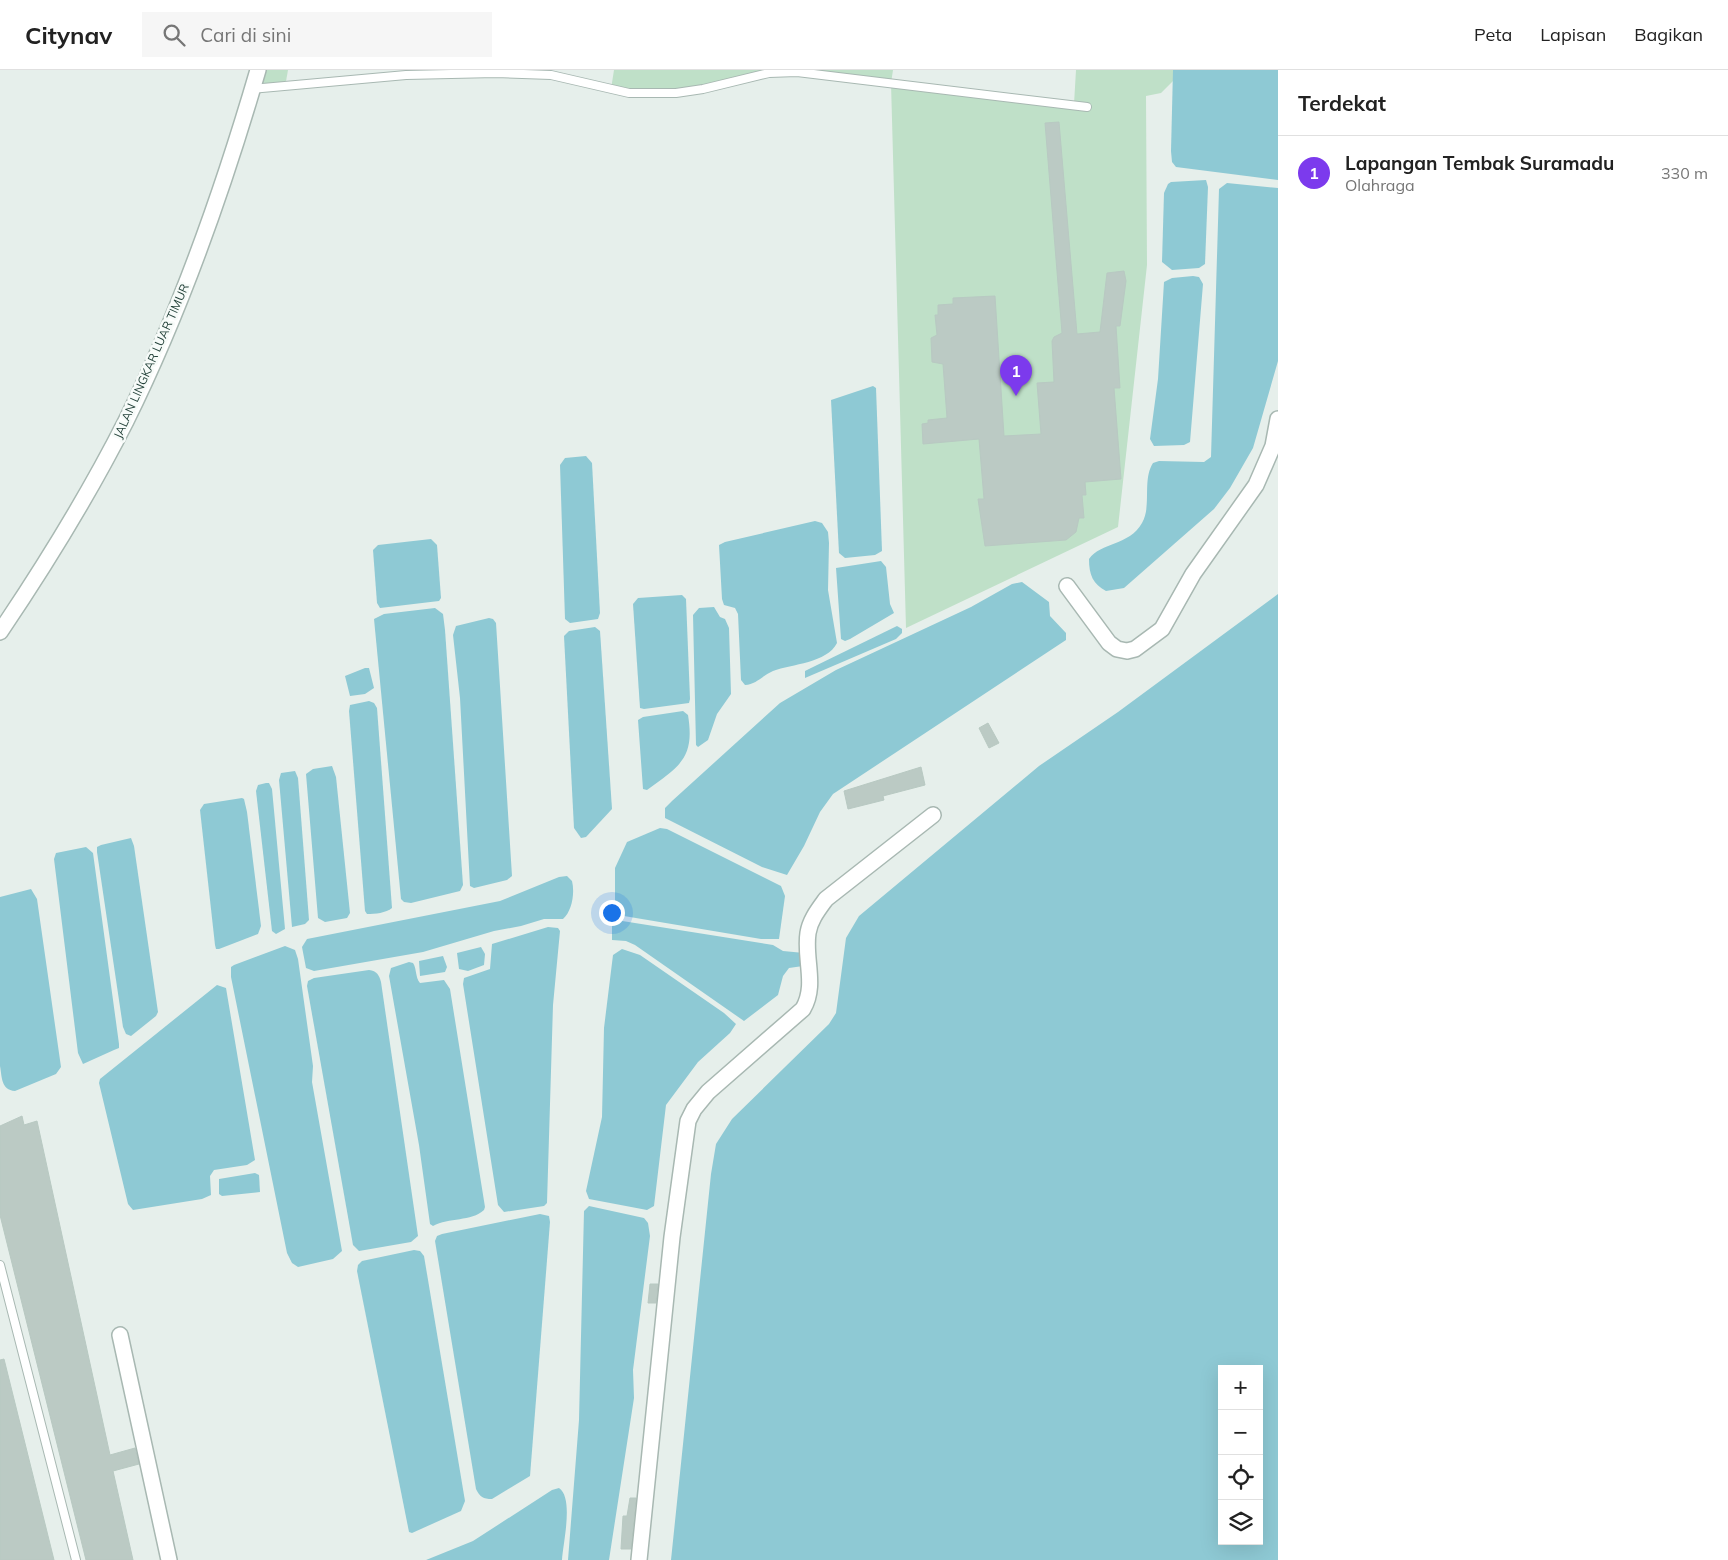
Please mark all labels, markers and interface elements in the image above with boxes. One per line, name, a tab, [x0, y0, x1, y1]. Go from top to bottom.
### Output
search box	[142, 12, 492, 57]
text: Citynav	[25, 20, 112, 50]
icon: search	[160, 21, 188, 49]
text: Cari di sini	[200, 23, 291, 47]
text: Peta	[1474, 23, 1512, 46]
text: Lapisan	[1540, 23, 1606, 46]
text: Bagikan	[1634, 23, 1703, 46]
text: Terdekat	[1298, 90, 1386, 116]
text: Lapangan Tembak Suramadu	[1345, 151, 1614, 175]
text: 1	[1309, 163, 1319, 183]
text: 330 m	[1661, 163, 1708, 183]
text: Olahraga	[1345, 175, 1415, 195]
street label: JALAN LINGKAR LUAR TIMUR	[110, 281, 192, 441]
pin: 1	[1000, 355, 1032, 396]
your location	[599, 900, 625, 926]
map controls	[1218, 1365, 1263, 1545]
button: +	[1218, 1365, 1263, 1410]
button: −	[1218, 1410, 1263, 1455]
button: locate	[1218, 1455, 1263, 1500]
button: layers	[1218, 1500, 1263, 1545]

